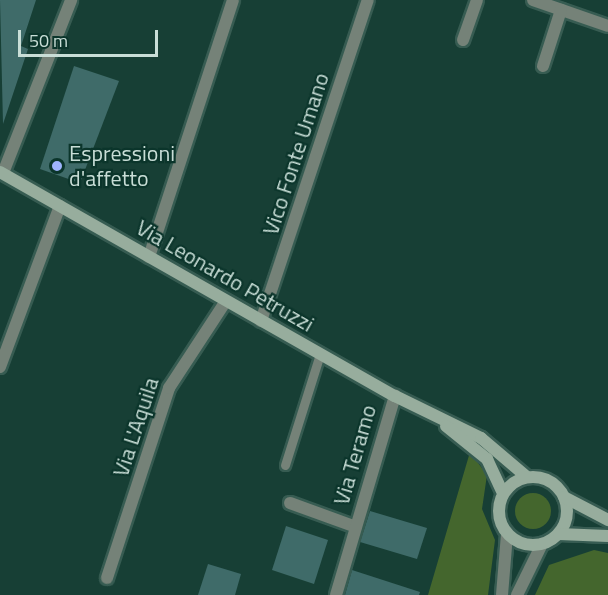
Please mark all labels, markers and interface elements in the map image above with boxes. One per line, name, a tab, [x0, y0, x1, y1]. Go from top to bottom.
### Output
scale bar	[21, 18, 160, 56]
text: 50 m	[29, 27, 68, 54]
street label: Vico Fonte Umano	[257, 70, 335, 238]
place label: Espressioni d'affetto	[69, 140, 175, 192]
marker: Espressioni d'affetto	[50, 159, 64, 173]
street label: Via Leonardo Petruzzi	[131, 214, 319, 338]
street label: Via L'Aquila	[108, 374, 164, 480]
street label: Via Teramo	[328, 402, 382, 508]

